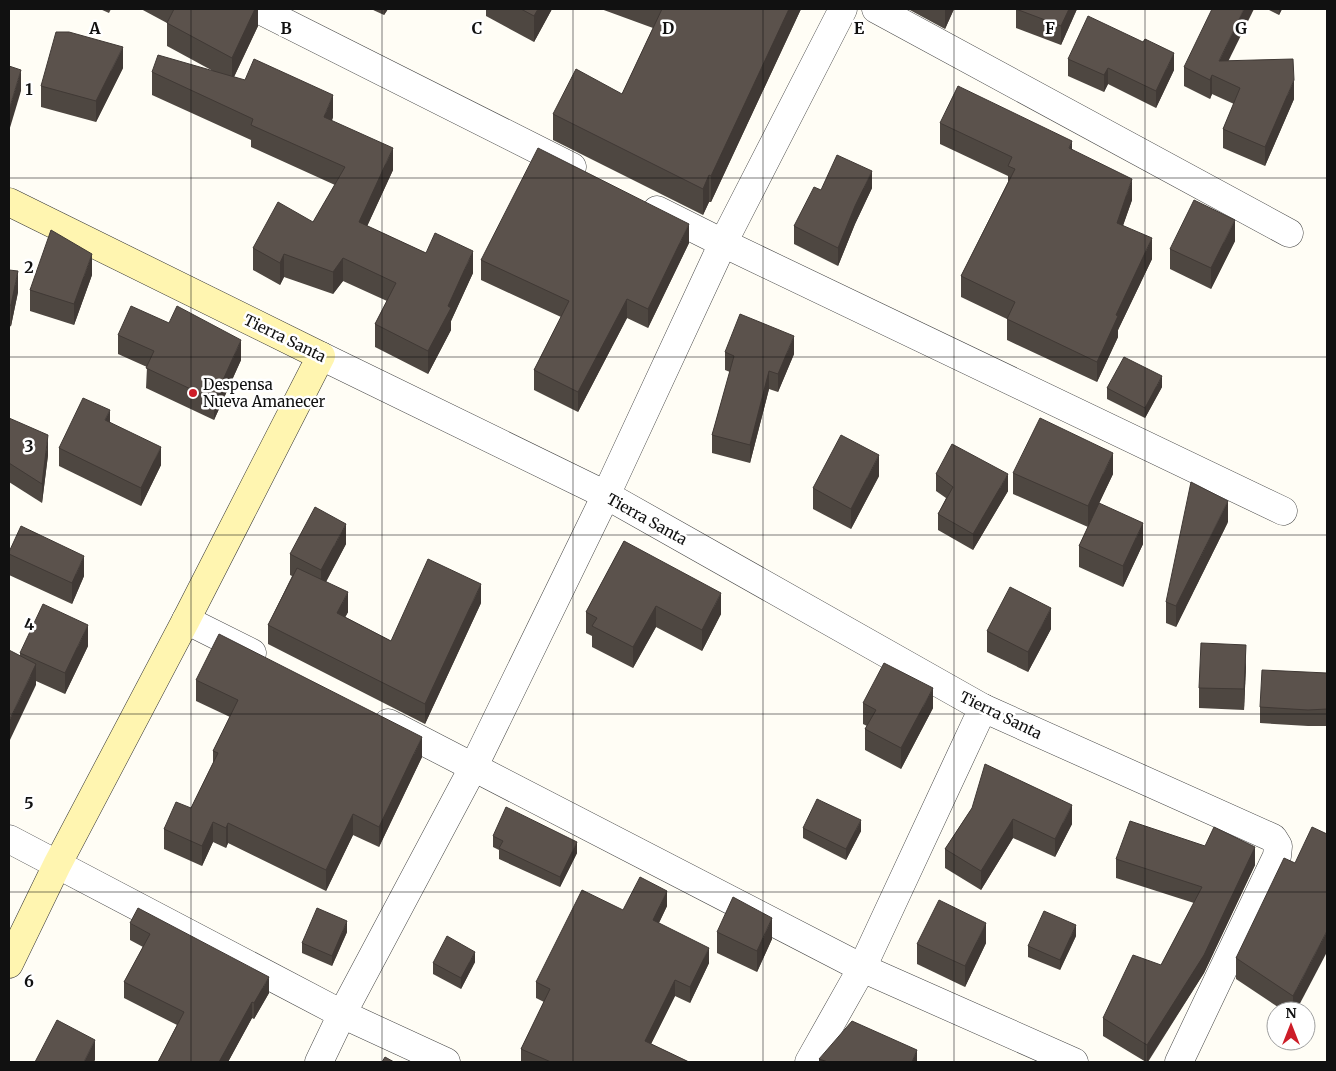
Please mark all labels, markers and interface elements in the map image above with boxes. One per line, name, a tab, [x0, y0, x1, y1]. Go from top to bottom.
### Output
text: A	[88, 18, 101, 38]
text: B	[280, 18, 292, 38]
text: C	[472, 18, 482, 38]
text: D	[662, 18, 674, 38]
text: E	[854, 18, 865, 38]
text: F	[1045, 18, 1055, 38]
text: G	[1235, 18, 1247, 38]
text: 1	[25, 79, 33, 99]
text: 2	[24, 257, 34, 277]
street label: Tierra Santa	[241, 310, 329, 366]
place label: Despensa Nueva Amanecer	[203, 375, 325, 411]
marker: Despensa Nueva Amanecer	[187, 387, 199, 399]
text: 3	[24, 436, 34, 456]
street label: Tierra Santa	[603, 489, 691, 549]
text: 4	[24, 614, 34, 634]
street label: Tierra Santa	[957, 687, 1045, 743]
text: 5	[24, 793, 34, 813]
text: 6	[24, 971, 34, 991]
north arrow	[1266, 1001, 1316, 1051]
text: N	[1285, 1004, 1297, 1022]

